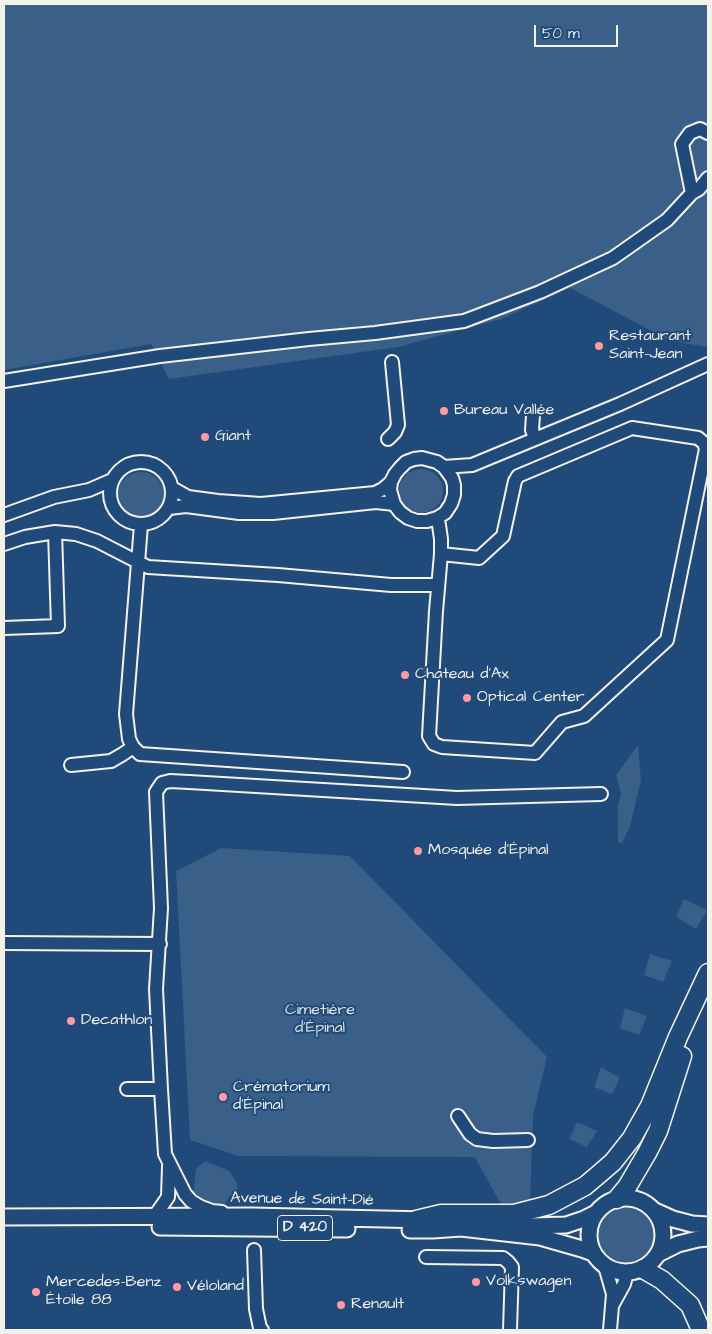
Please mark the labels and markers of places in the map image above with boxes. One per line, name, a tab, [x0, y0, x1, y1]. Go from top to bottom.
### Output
place label: Restaurant Saint-Jean	[609, 327, 691, 365]
marker: Restaurant Saint-Jean	[593, 340, 605, 352]
place label: Bureau Vallée	[454, 401, 554, 421]
marker: Bureau Vallée	[438, 405, 450, 417]
place label: Giant	[215, 427, 251, 447]
marker: Giant	[199, 431, 211, 443]
place label: Chateau d'Ax	[415, 665, 509, 685]
marker: Chateau d'Ax	[399, 669, 411, 681]
place label: Optical Center	[477, 688, 585, 708]
marker: Optical Center	[461, 692, 473, 704]
place label: Mosquée d'Épinal	[428, 841, 549, 861]
marker: Mosquée d'Épinal	[412, 845, 424, 857]
place label: Decathlon	[81, 1011, 152, 1031]
marker: Decathlon	[65, 1015, 77, 1027]
place label: Crématorium d'Épinal	[233, 1078, 330, 1116]
marker: Crématorium d'Épinal	[217, 1091, 229, 1103]
place label: Volkswagen	[486, 1272, 571, 1292]
place label: Mercedes-Benz Étoile 88	[46, 1273, 161, 1311]
marker: Volkswagen	[470, 1276, 482, 1288]
place label: Véloland	[187, 1277, 244, 1297]
marker: Véloland	[171, 1281, 183, 1293]
marker: Mercedes-Benz Étoile 88	[30, 1286, 42, 1298]
place label: Renault	[351, 1295, 404, 1315]
marker: Renault	[335, 1299, 347, 1311]

